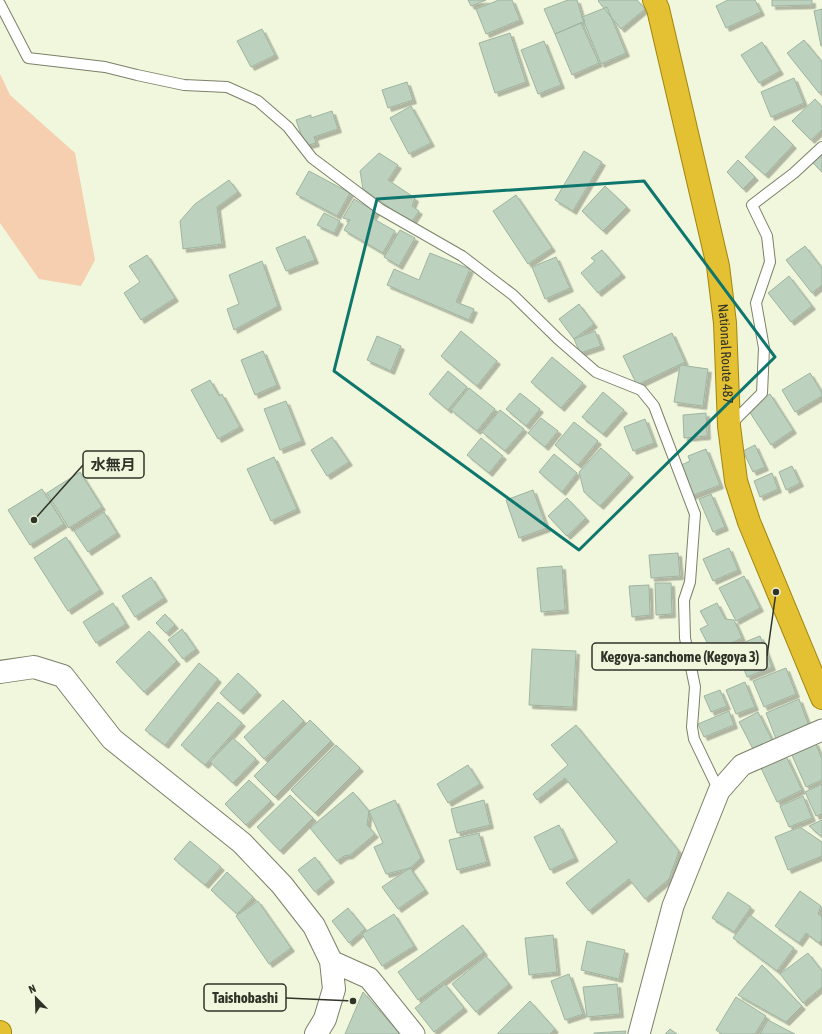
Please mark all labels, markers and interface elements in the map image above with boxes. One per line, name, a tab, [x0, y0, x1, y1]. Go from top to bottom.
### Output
street label: National Route 487	[715, 303, 736, 404]
callout: 水無月	[83, 451, 144, 478]
text: 水無月	[90, 456, 136, 473]
callout: Kegoya-sanchome (Kegoya 3)	[592, 643, 767, 670]
text: Kegoya-sanchome (Kegoya 3)	[601, 648, 759, 665]
north arrow	[16, 978, 56, 1018]
text: N	[27, 982, 37, 996]
callout: Taishobashi	[204, 984, 286, 1011]
text: Taishobashi	[212, 989, 278, 1006]

